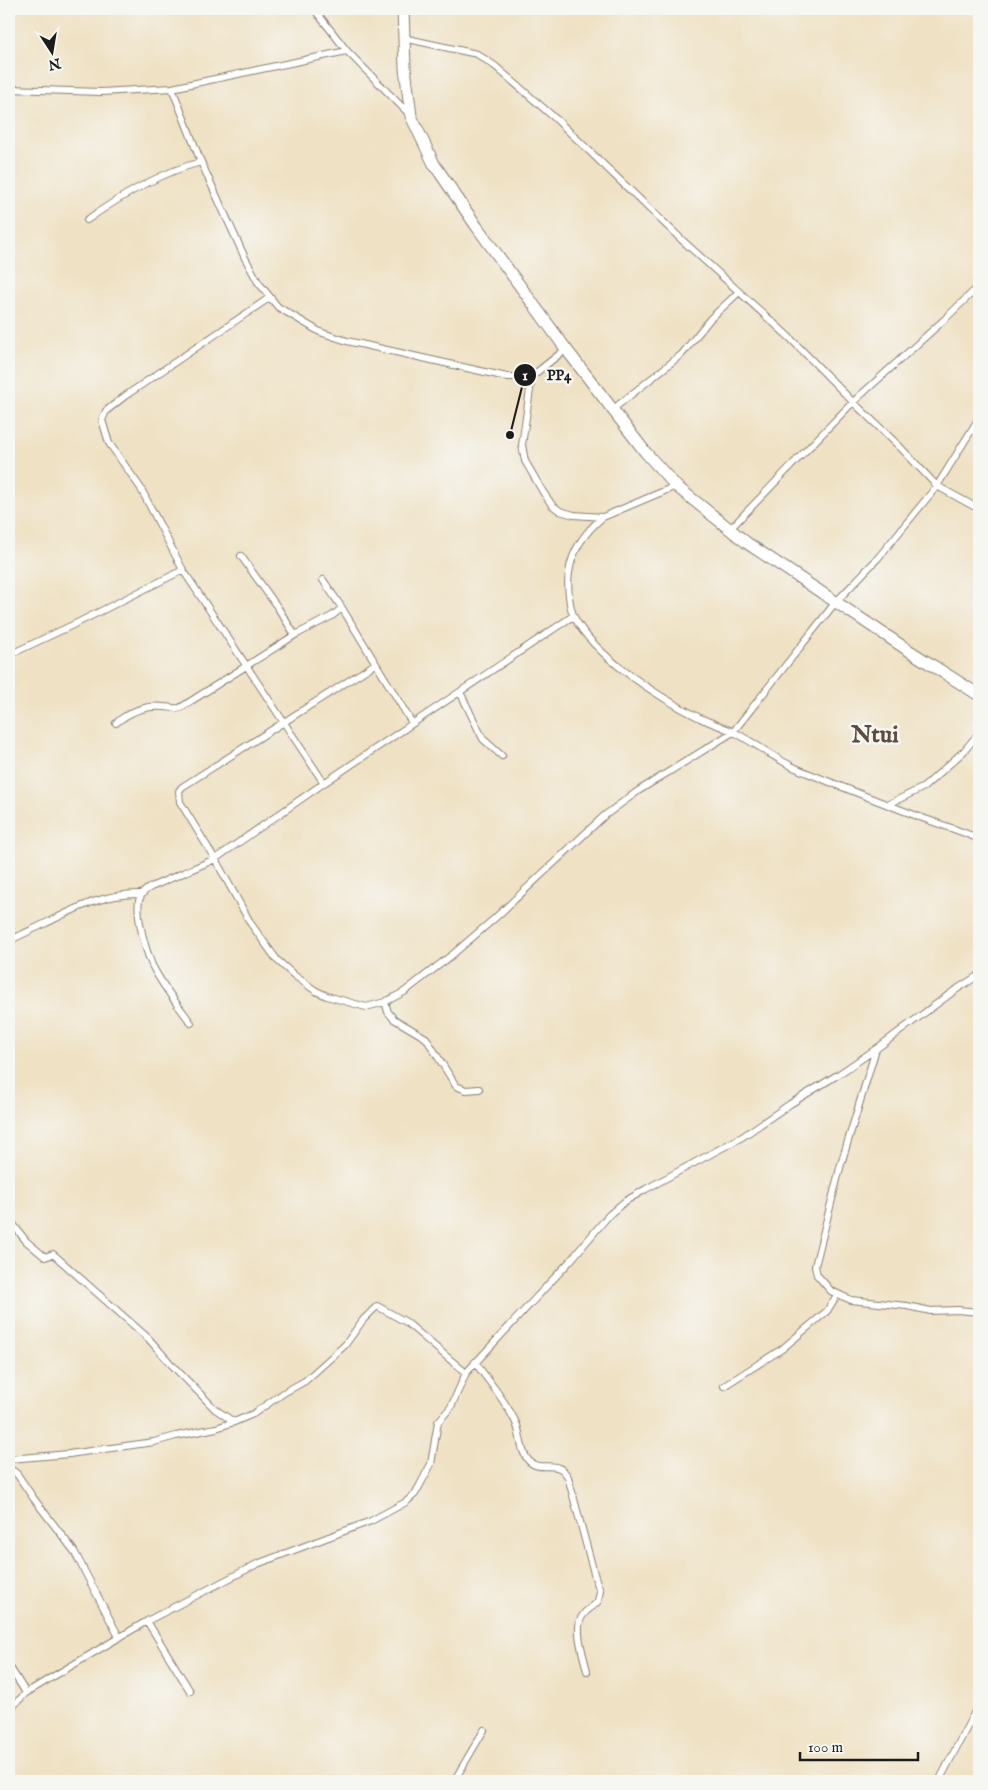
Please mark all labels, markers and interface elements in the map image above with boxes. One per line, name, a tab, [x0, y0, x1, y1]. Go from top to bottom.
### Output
north arrow	[28, 28, 78, 78]
text: N	[47, 53, 63, 74]
callout: PP4	[512, 360, 582, 390]
text: 1	[522, 366, 528, 385]
text: PP4	[547, 366, 572, 385]
district label: Ntui	[850, 720, 899, 751]
scale bar	[800, 1730, 918, 1762]
text: 100 m	[808, 1738, 844, 1757]

